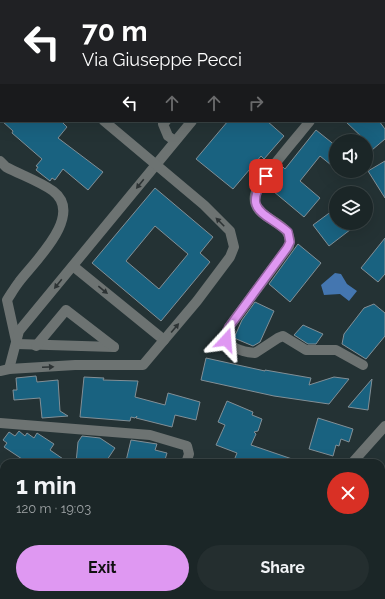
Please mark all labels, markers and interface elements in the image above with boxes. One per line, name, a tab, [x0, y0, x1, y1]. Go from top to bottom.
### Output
text: 70 m	[82, 15, 148, 48]
icon: left	[16, 16, 68, 68]
text: Via Giuseppe Pecci	[82, 49, 242, 70]
icon: left	[119, 92, 141, 114]
icon: ahead	[161, 92, 183, 114]
icon: ahead	[203, 92, 225, 114]
icon: right	[245, 92, 267, 114]
map controls	[329, 134, 373, 230]
button: sound	[329, 134, 373, 178]
pin	[249, 159, 283, 193]
icon: arrive	[255, 165, 277, 187]
one-way arrow	[136, 178, 145, 189]
button: layers	[329, 186, 373, 230]
one-way arrow	[216, 217, 225, 227]
one-way arrow	[53, 279, 62, 290]
one-way arrow	[98, 286, 109, 295]
position arrow	[205, 319, 247, 361]
one-way arrow	[170, 323, 179, 333]
one-way arrow	[42, 363, 54, 370]
text: 1 min	[16, 471, 77, 500]
button: close	[327, 472, 369, 514]
text: 120 m · 19:03	[16, 501, 91, 516]
button: Exit	[16, 545, 189, 591]
button: Share	[197, 545, 369, 591]

